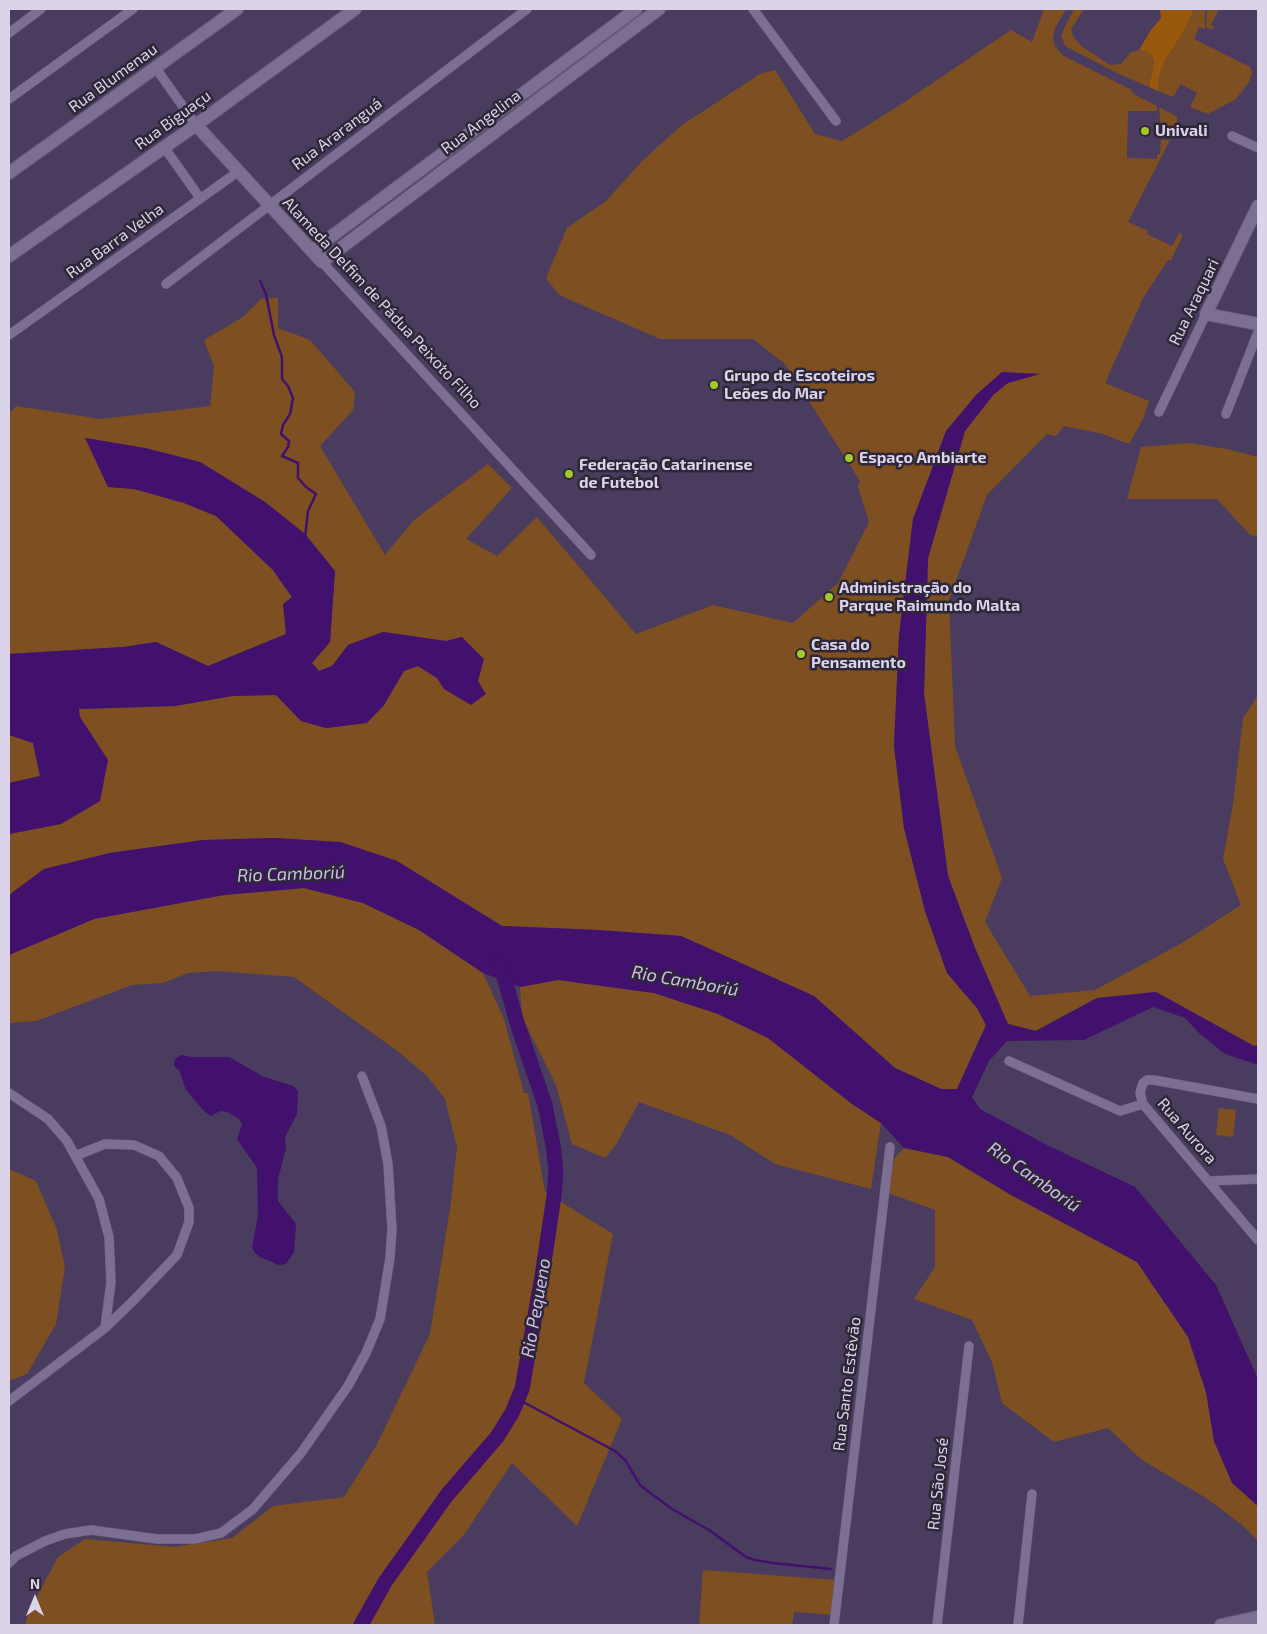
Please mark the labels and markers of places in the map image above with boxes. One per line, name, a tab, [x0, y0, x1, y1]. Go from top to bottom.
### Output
place label: Univali	[1155, 121, 1208, 141]
marker: Univali	[1139, 125, 1151, 137]
place label: Grupo de Escoteiros Leões do Mar	[724, 366, 875, 404]
marker: Grupo de Escoteiros Leões do Mar	[708, 379, 720, 391]
place label: Espaço Ambiarte	[859, 448, 986, 468]
marker: Espaço Ambiarte	[843, 452, 855, 464]
place label: Federação Catarinense de Futebol	[579, 455, 753, 493]
marker: Federação Catarinense de Futebol	[563, 468, 575, 480]
place label: Administração do Parque Raimundo Malta	[839, 578, 1020, 616]
marker: Administração do Parque Raimundo Malta	[823, 591, 835, 603]
place label: Casa do Pensamento	[811, 635, 906, 673]
marker: Casa do Pensamento	[795, 648, 807, 660]

